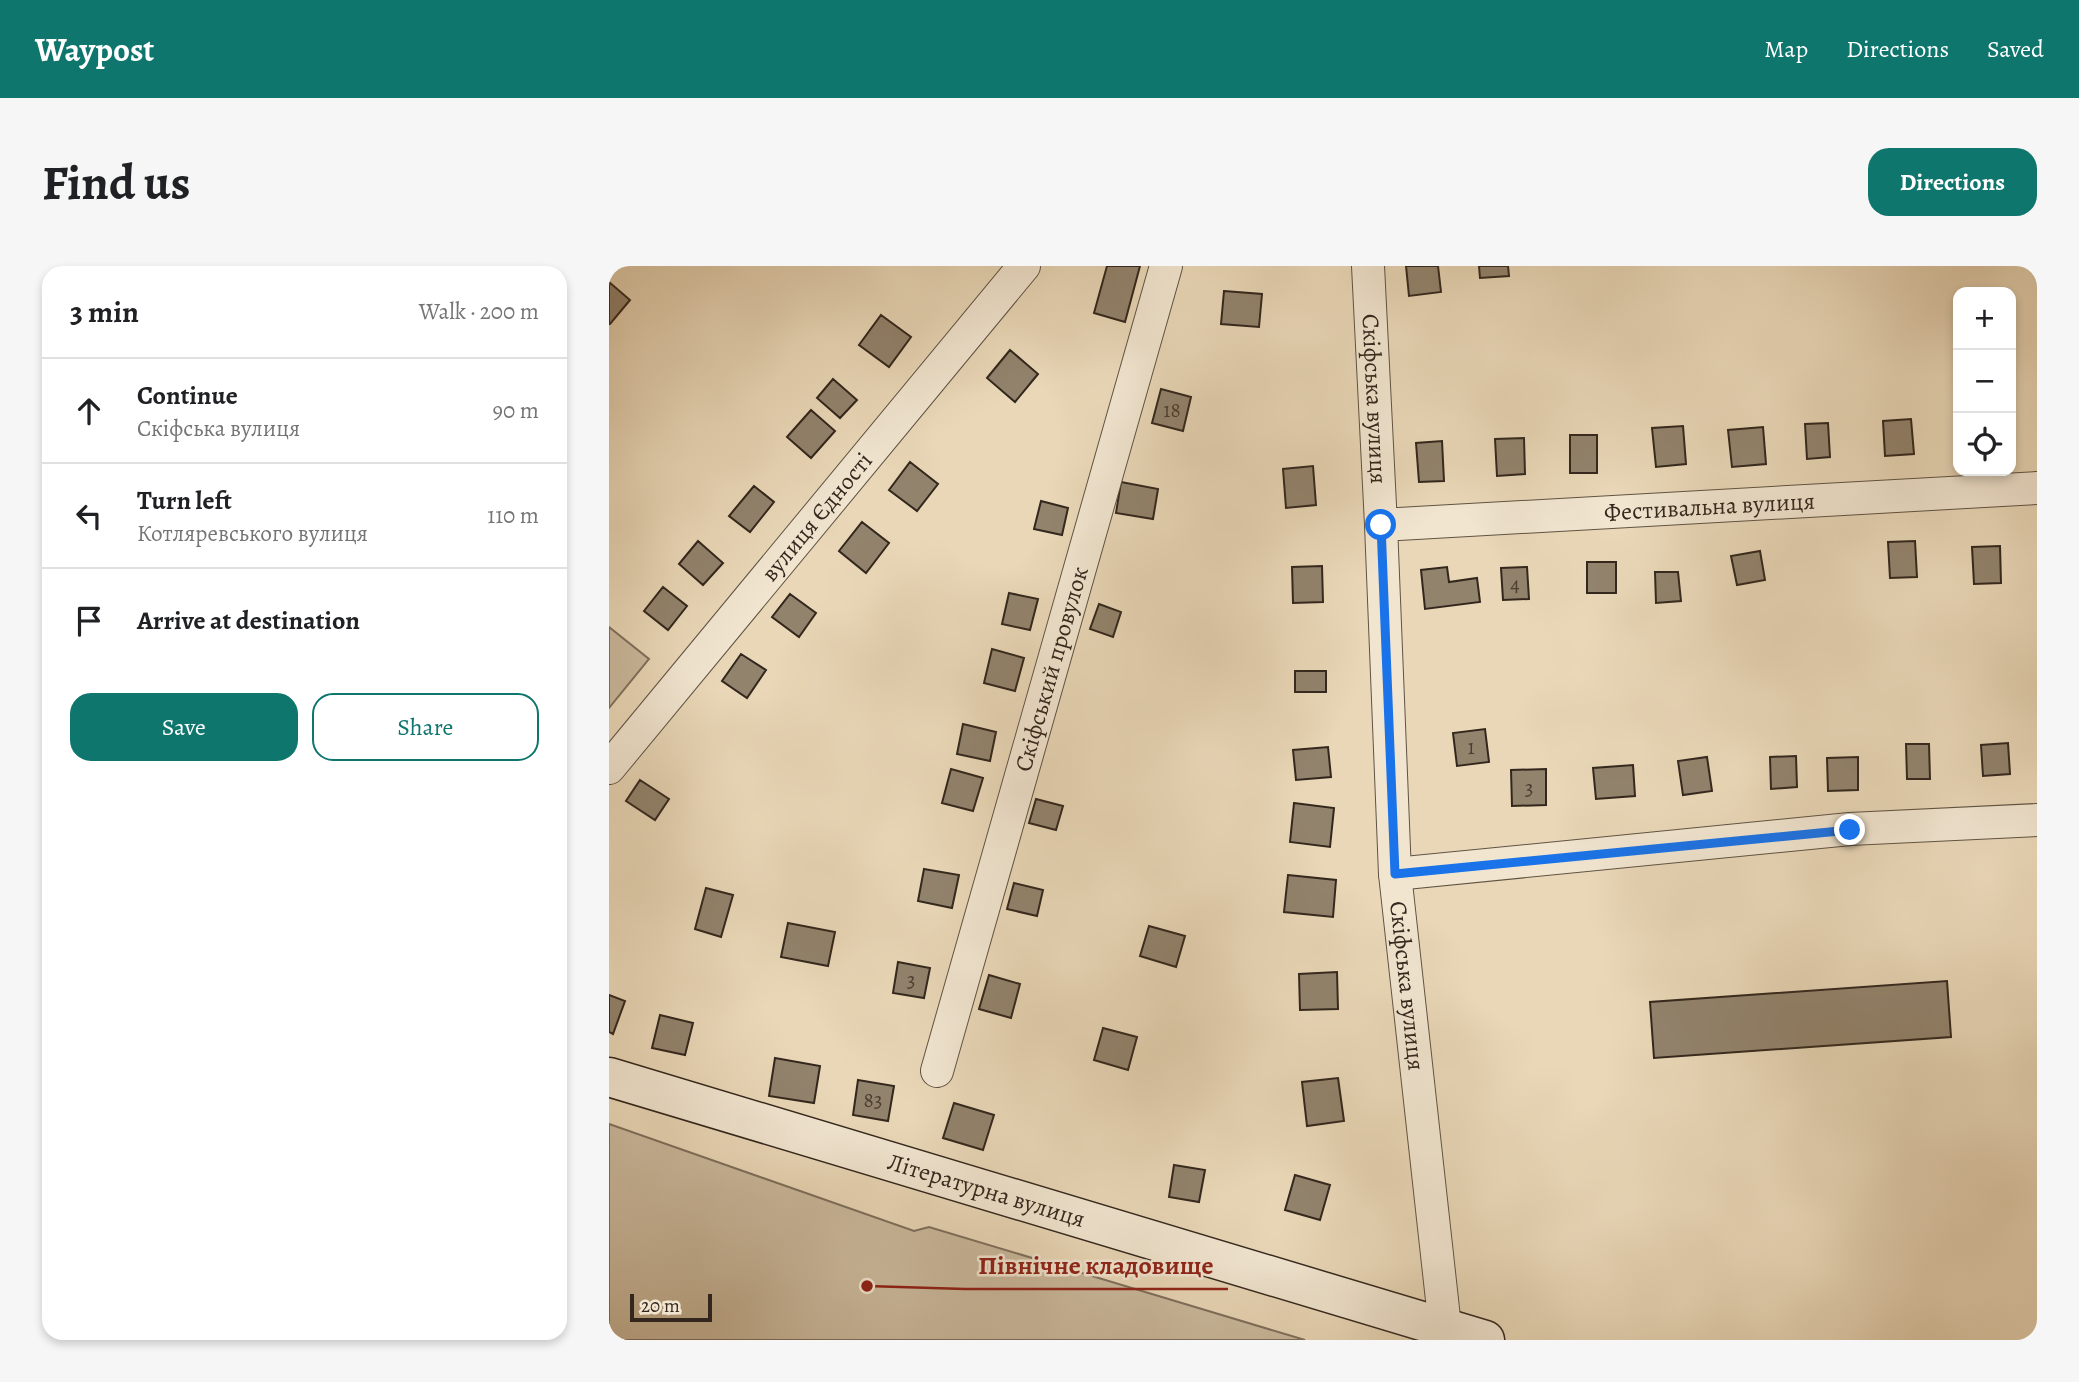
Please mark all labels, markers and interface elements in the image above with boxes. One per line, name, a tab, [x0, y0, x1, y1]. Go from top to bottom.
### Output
text: Waypost	[35, 27, 154, 72]
text: Map	[1764, 33, 1808, 65]
text: Directions	[1846, 33, 1949, 65]
text: Saved	[1987, 33, 2044, 65]
button: Directions	[1868, 148, 2037, 216]
text: Find us	[42, 149, 190, 216]
map controls	[1953, 287, 2016, 476]
button: +	[1953, 287, 2016, 350]
text: 3 min	[70, 292, 139, 332]
text: Walk · 200 m	[419, 296, 539, 327]
street label: Скіфська вулиця	[1354, 313, 1395, 485]
button: −	[1953, 350, 2016, 413]
text: Continue	[137, 378, 238, 413]
icon: ahead	[70, 392, 108, 430]
text: 90 m	[493, 395, 539, 426]
house number: 18	[1163, 396, 1181, 424]
text: Скіфська вулиця	[137, 413, 300, 444]
button: locate	[1953, 413, 2016, 476]
street label: вулиця Єдності	[754, 445, 880, 588]
text: Turn left	[137, 483, 232, 518]
street label: Фестивальна вулиця	[1603, 485, 1816, 528]
icon: left	[70, 497, 108, 535]
text: 110 m	[487, 500, 539, 531]
route start	[1365, 509, 1396, 540]
text: Котляревського вулиця	[137, 518, 368, 549]
street label: Скіфський провулок	[1007, 563, 1096, 775]
house number: 4	[1510, 570, 1520, 598]
icon: arrive	[70, 602, 108, 640]
text: Arrive at destination	[137, 603, 360, 638]
button: Save	[70, 693, 298, 761]
button: Share	[312, 693, 539, 761]
house number: 1	[1467, 733, 1475, 761]
house number: 3	[1525, 774, 1533, 802]
route end	[1834, 814, 1865, 845]
street label: Скіфська вулиця	[1382, 899, 1433, 1072]
house number: 3	[907, 966, 915, 994]
house number: 83	[864, 1086, 882, 1114]
street label: Літературна вулиця	[884, 1146, 1089, 1235]
callout: Північне кладовище	[965, 1242, 1228, 1289]
text: Північне кладовище	[978, 1248, 1214, 1283]
scale bar	[630, 1291, 712, 1323]
text: 20 m	[641, 1293, 680, 1319]

